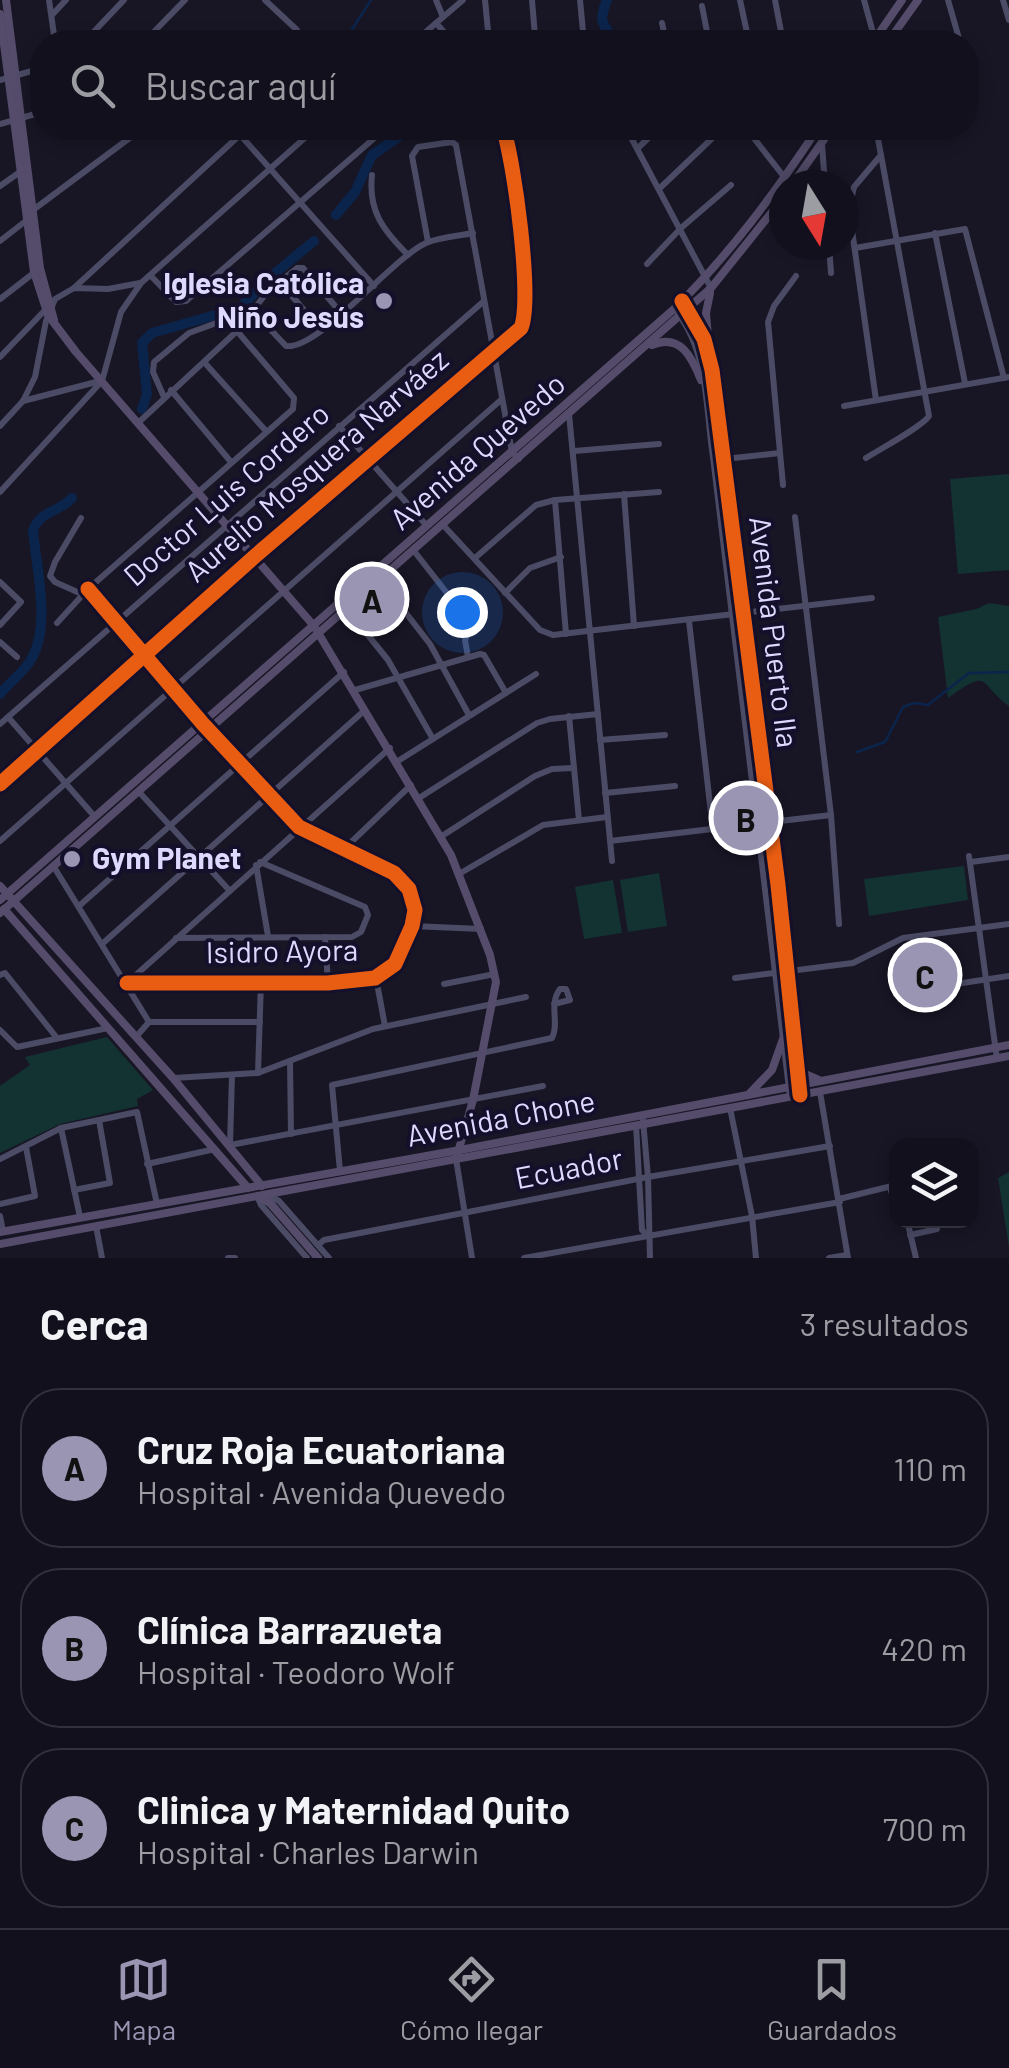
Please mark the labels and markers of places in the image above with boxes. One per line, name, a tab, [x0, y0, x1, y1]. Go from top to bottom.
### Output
place label: Iglesia Católica Niño Jesús	[163, 264, 364, 334]
marker: Iglesia Católica Niño Jesús	[373, 290, 395, 312]
pin: A	[340, 562, 404, 636]
pin: B	[714, 780, 778, 856]
place label: Gym Planet	[92, 839, 241, 875]
marker: Gym Planet	[61, 848, 83, 870]
pin: C	[892, 938, 958, 1012]

